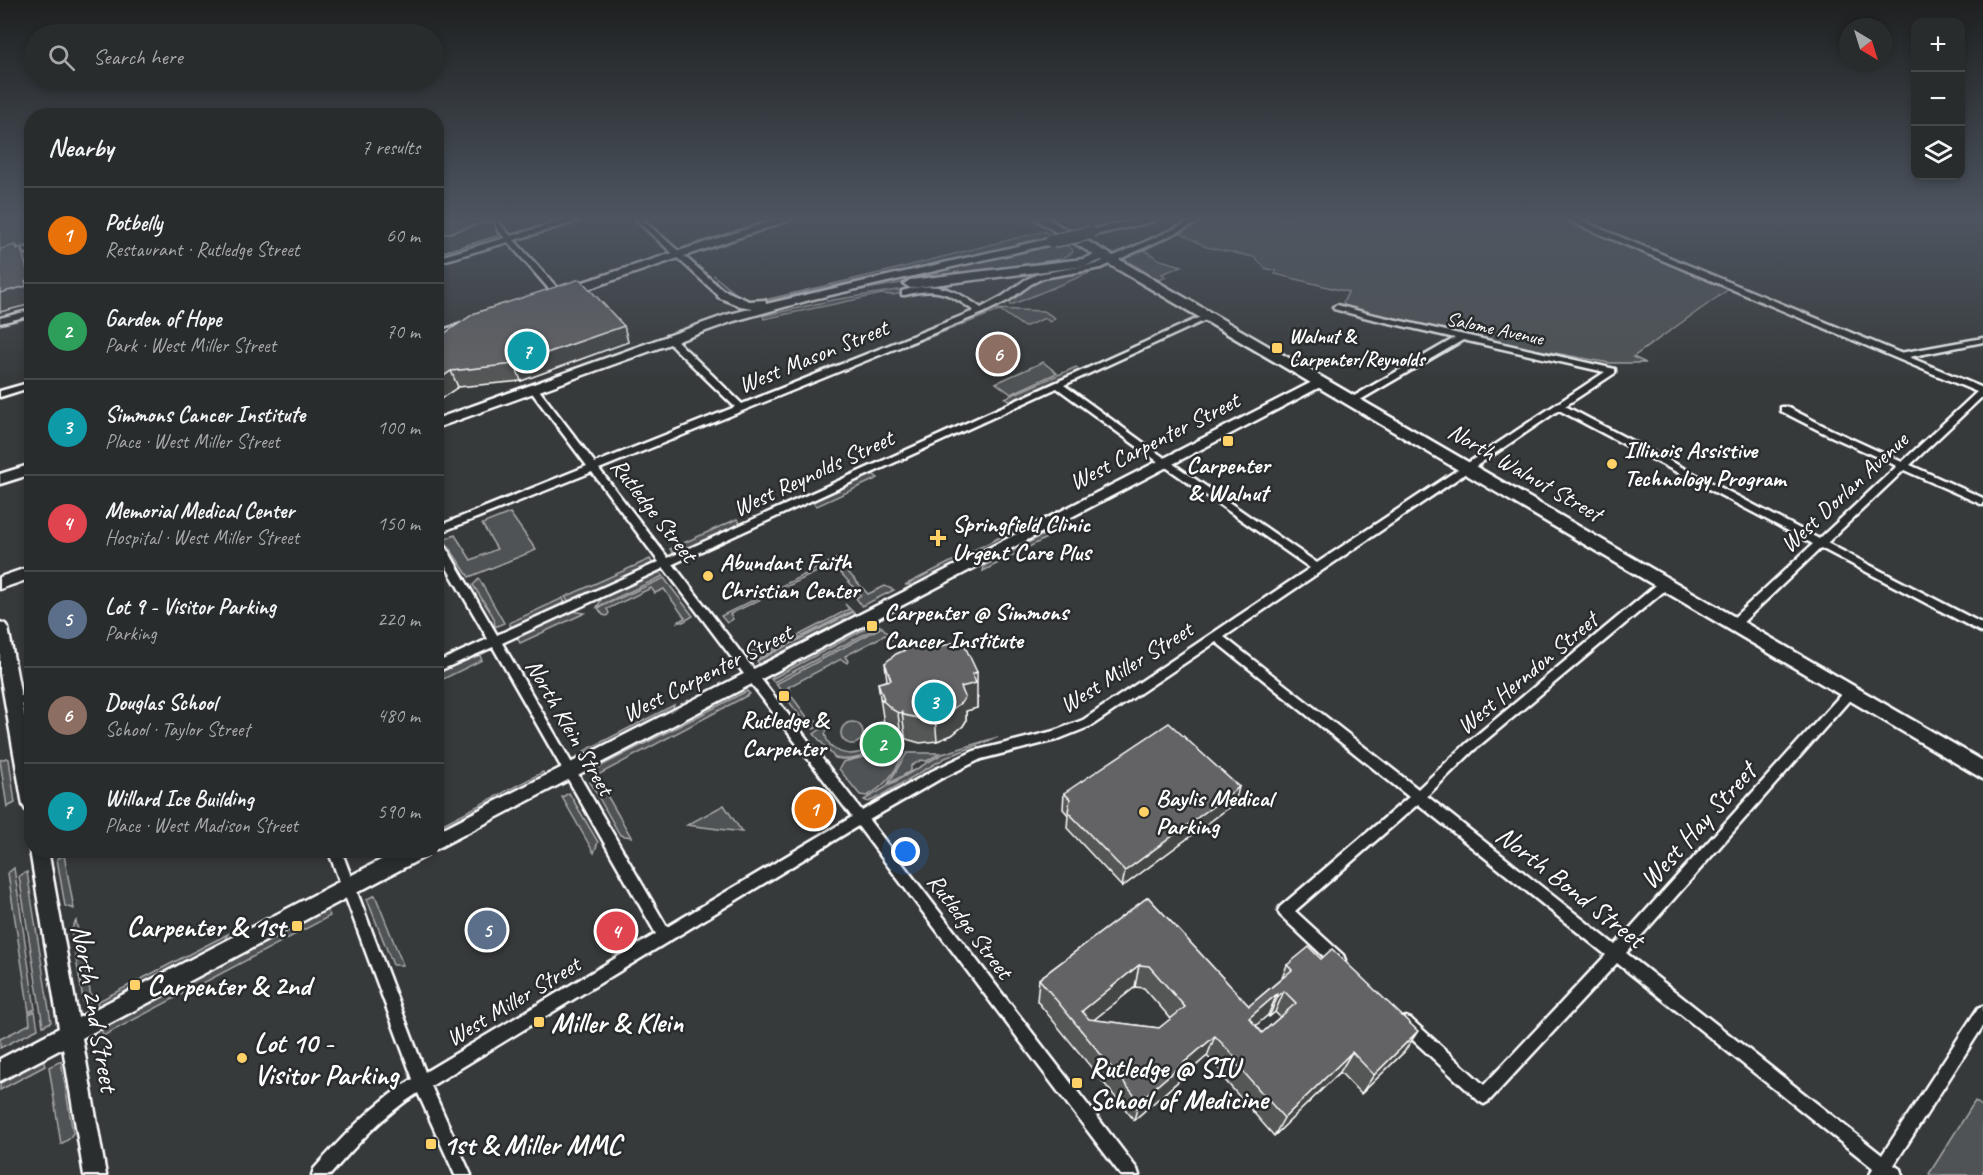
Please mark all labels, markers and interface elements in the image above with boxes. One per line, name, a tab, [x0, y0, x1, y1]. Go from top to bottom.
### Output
north arrow	[1839, 18, 1893, 72]
map controls	[1911, 18, 1965, 180]
button: +	[1911, 18, 1965, 72]
search box	[24, 24, 444, 90]
icon: search	[45, 41, 78, 74]
text: Search here	[93, 43, 183, 71]
button: −	[1911, 72, 1965, 126]
button: layers	[1911, 126, 1965, 180]
text: Nearby	[48, 131, 113, 164]
text: 7 results	[361, 135, 420, 160]
text: Potbelly	[105, 209, 162, 237]
text: 1	[63, 223, 72, 248]
text: 60 m	[386, 223, 420, 248]
text: Restaurant · Rutledge Street	[105, 237, 299, 262]
text: Garden of Hope	[105, 305, 221, 333]
street label: Salome Avenue	[1444, 306, 1547, 351]
street label: West Mason Street	[734, 312, 894, 400]
text: 2	[63, 319, 72, 344]
text: 70 m	[386, 319, 420, 344]
place label: Walnut & Carpenter/Reynolds	[1289, 324, 1426, 372]
pin: 7	[508, 328, 546, 374]
pin: 6	[978, 332, 1018, 376]
text: Park · West Miller Street	[105, 333, 276, 358]
marker: Walnut & Carpenter/Reynolds	[1270, 341, 1284, 355]
street label: West Carpenter Street	[1064, 384, 1246, 497]
text: Simmons Cancer Institute	[105, 401, 305, 429]
text: 3	[63, 415, 72, 440]
text: 100 m	[377, 415, 420, 440]
street label: North Walnut Street	[1443, 416, 1610, 530]
street label: West Reynolds Street	[728, 422, 900, 523]
street label: West Dorlan Avenue	[1774, 424, 1916, 559]
text: Place · West Miller Street	[105, 429, 280, 454]
marker: Carpenter & Walnut	[1221, 434, 1235, 448]
place label: Illinois Assistive Technology Program	[1624, 435, 1788, 493]
place label: Carpenter & Walnut	[1186, 450, 1272, 508]
street label: Rutledge Street	[604, 452, 705, 570]
marker: Illinois Assistive Technology Program	[1605, 457, 1619, 471]
text: Memorial Medical Center	[105, 497, 294, 525]
place label: Springfield Clinic Urgent Care Plus	[952, 509, 1093, 567]
text: 4	[63, 511, 72, 536]
text: 150 m	[377, 511, 420, 536]
text: Hospital · West Miller Street	[105, 525, 299, 550]
marker: Springfield Clinic Urgent Care Plus	[929, 529, 947, 547]
place label: Abundant Faith Christian Center	[720, 547, 862, 605]
marker: Abundant Faith Christian Center	[701, 569, 715, 583]
text: Lot 9 - Visitor Parking	[105, 593, 276, 621]
place label: Carpenter @ Simmons Cancer Institute	[884, 597, 1071, 655]
street label: West Herndon Street	[1450, 603, 1606, 741]
text: 5	[63, 607, 72, 632]
text: 220 m	[377, 607, 420, 632]
street label: West Miller Street	[1054, 613, 1200, 720]
street label: West Carpenter Street	[617, 616, 799, 729]
marker: Carpenter @ Simmons Cancer Institute	[865, 619, 879, 633]
text: Parking	[105, 621, 157, 646]
street label: North Klein Street	[519, 654, 622, 802]
pin: 3	[914, 680, 954, 724]
text: Douglas School	[105, 689, 217, 717]
marker: Rutledge & Carpenter	[777, 689, 791, 703]
text: 6	[63, 703, 72, 728]
text: 480 m	[377, 703, 420, 728]
place label: Rutledge & Carpenter	[740, 705, 831, 763]
text: School · Taylor Street	[105, 717, 250, 742]
pin: 2	[862, 722, 902, 766]
street label: West Hay Street	[1631, 752, 1766, 896]
place label: Baylis Medical Parking	[1156, 783, 1277, 841]
text: Willard Ice Building	[105, 785, 253, 813]
pin: 1	[794, 786, 834, 832]
text: 7	[63, 799, 72, 824]
text: 590 m	[377, 799, 420, 824]
marker: Baylis Medical Parking	[1137, 805, 1151, 819]
text: Place · West Madison Street	[105, 813, 298, 838]
street label: North Bond Street	[1489, 817, 1655, 957]
your location	[891, 837, 920, 866]
street label: Rutledge Street	[921, 867, 1021, 986]
pin: 5	[468, 908, 506, 952]
pin: 4	[596, 908, 636, 954]
place label: Carpenter & 1st	[127, 909, 289, 944]
marker: Carpenter & 1st	[290, 919, 304, 933]
street label: North 2nd Street	[64, 922, 128, 1097]
street label: West Miller Street	[440, 948, 587, 1053]
place label: Carpenter & 2nd	[147, 968, 315, 1003]
marker: Carpenter & 2nd	[128, 978, 142, 992]
place label: Miller & Klein	[551, 1005, 684, 1040]
marker: Miller & Klein	[532, 1015, 546, 1029]
place label: Lot 10 - Visitor Parking	[254, 1025, 400, 1092]
place label: Rutledge @ SIU School of Medicine	[1089, 1050, 1270, 1117]
marker: Lot 10 - Visitor Parking	[235, 1051, 249, 1065]
marker: Rutledge @ SIU School of Medicine	[1070, 1076, 1084, 1090]
place label: 1st & Miller MMC	[443, 1127, 625, 1162]
marker: 1st & Miller MMC	[424, 1137, 438, 1151]

